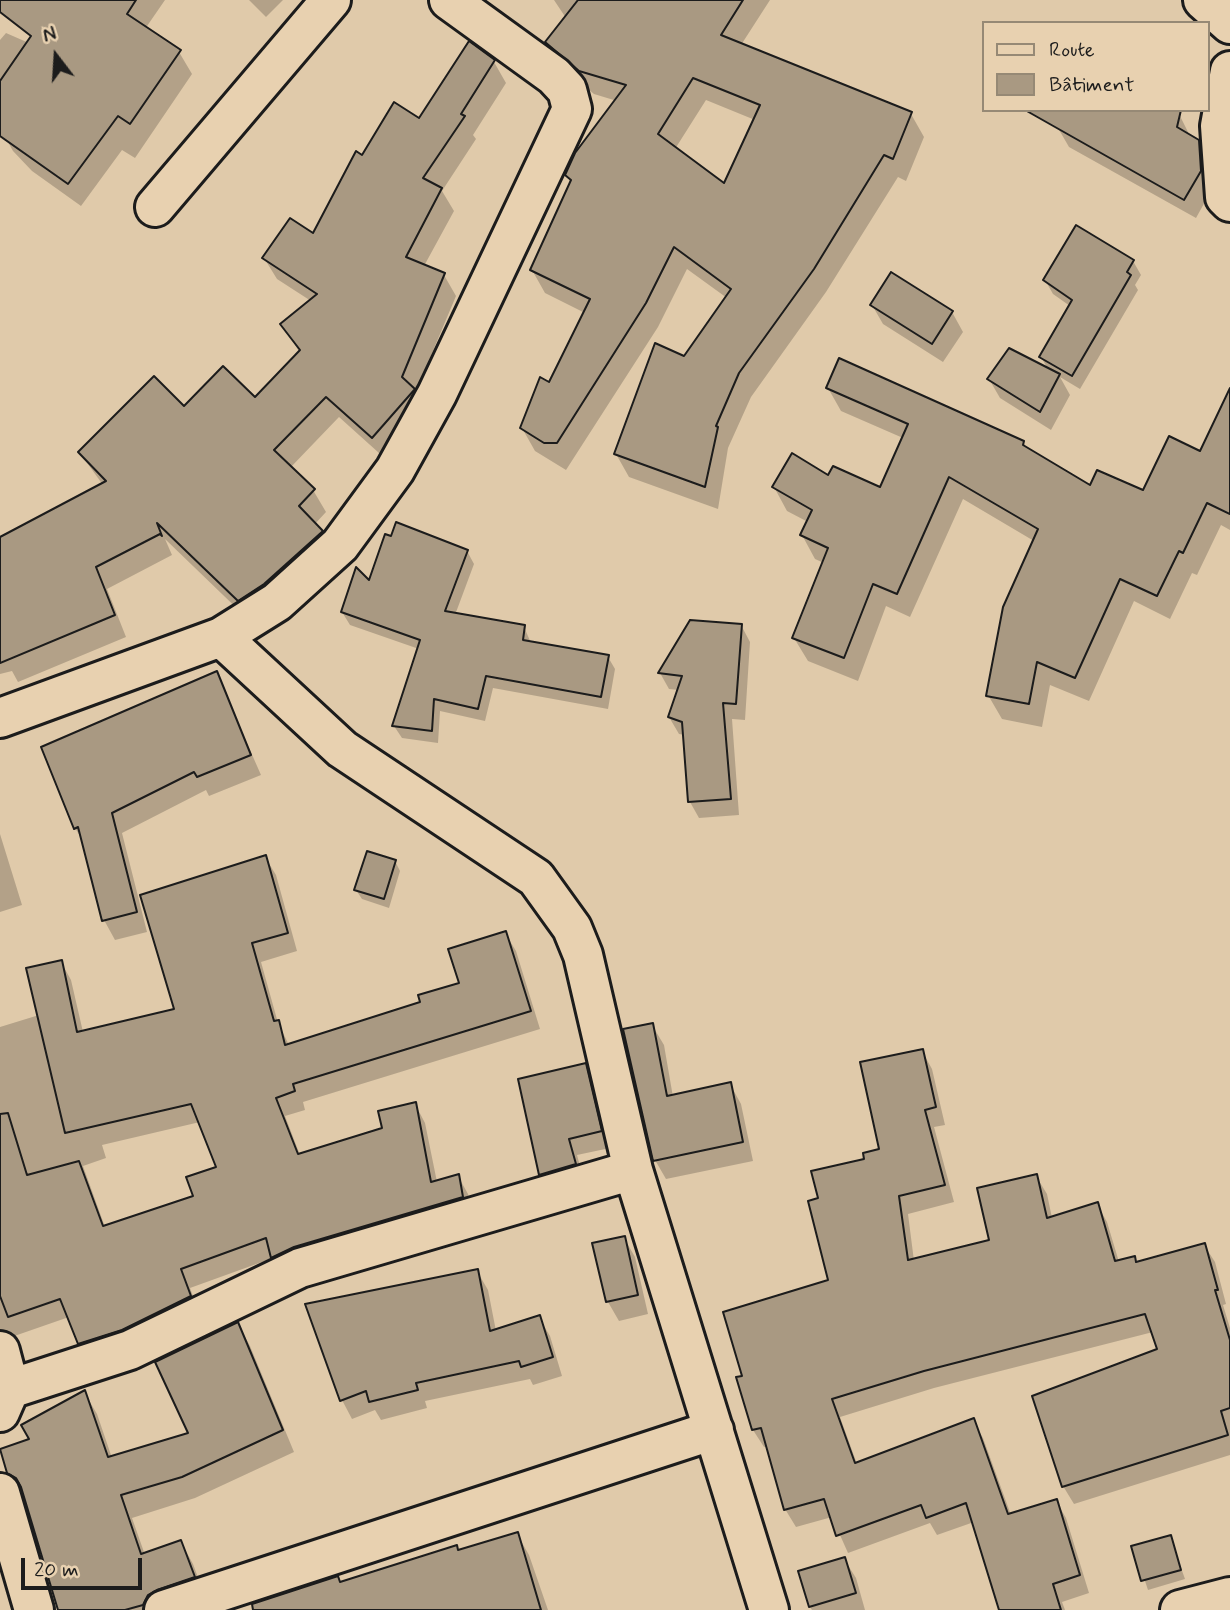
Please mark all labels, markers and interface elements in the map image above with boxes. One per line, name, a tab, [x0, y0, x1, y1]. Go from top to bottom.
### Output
north arrow	[21, 21, 91, 91]
legend	[982, 21, 1209, 112]
text: N	[40, 22, 59, 49]
text: Route	[1049, 36, 1095, 64]
text: Bâtiment	[1049, 71, 1134, 99]
scale bar	[24, 1544, 145, 1588]
text: 20 m	[34, 1556, 79, 1584]

